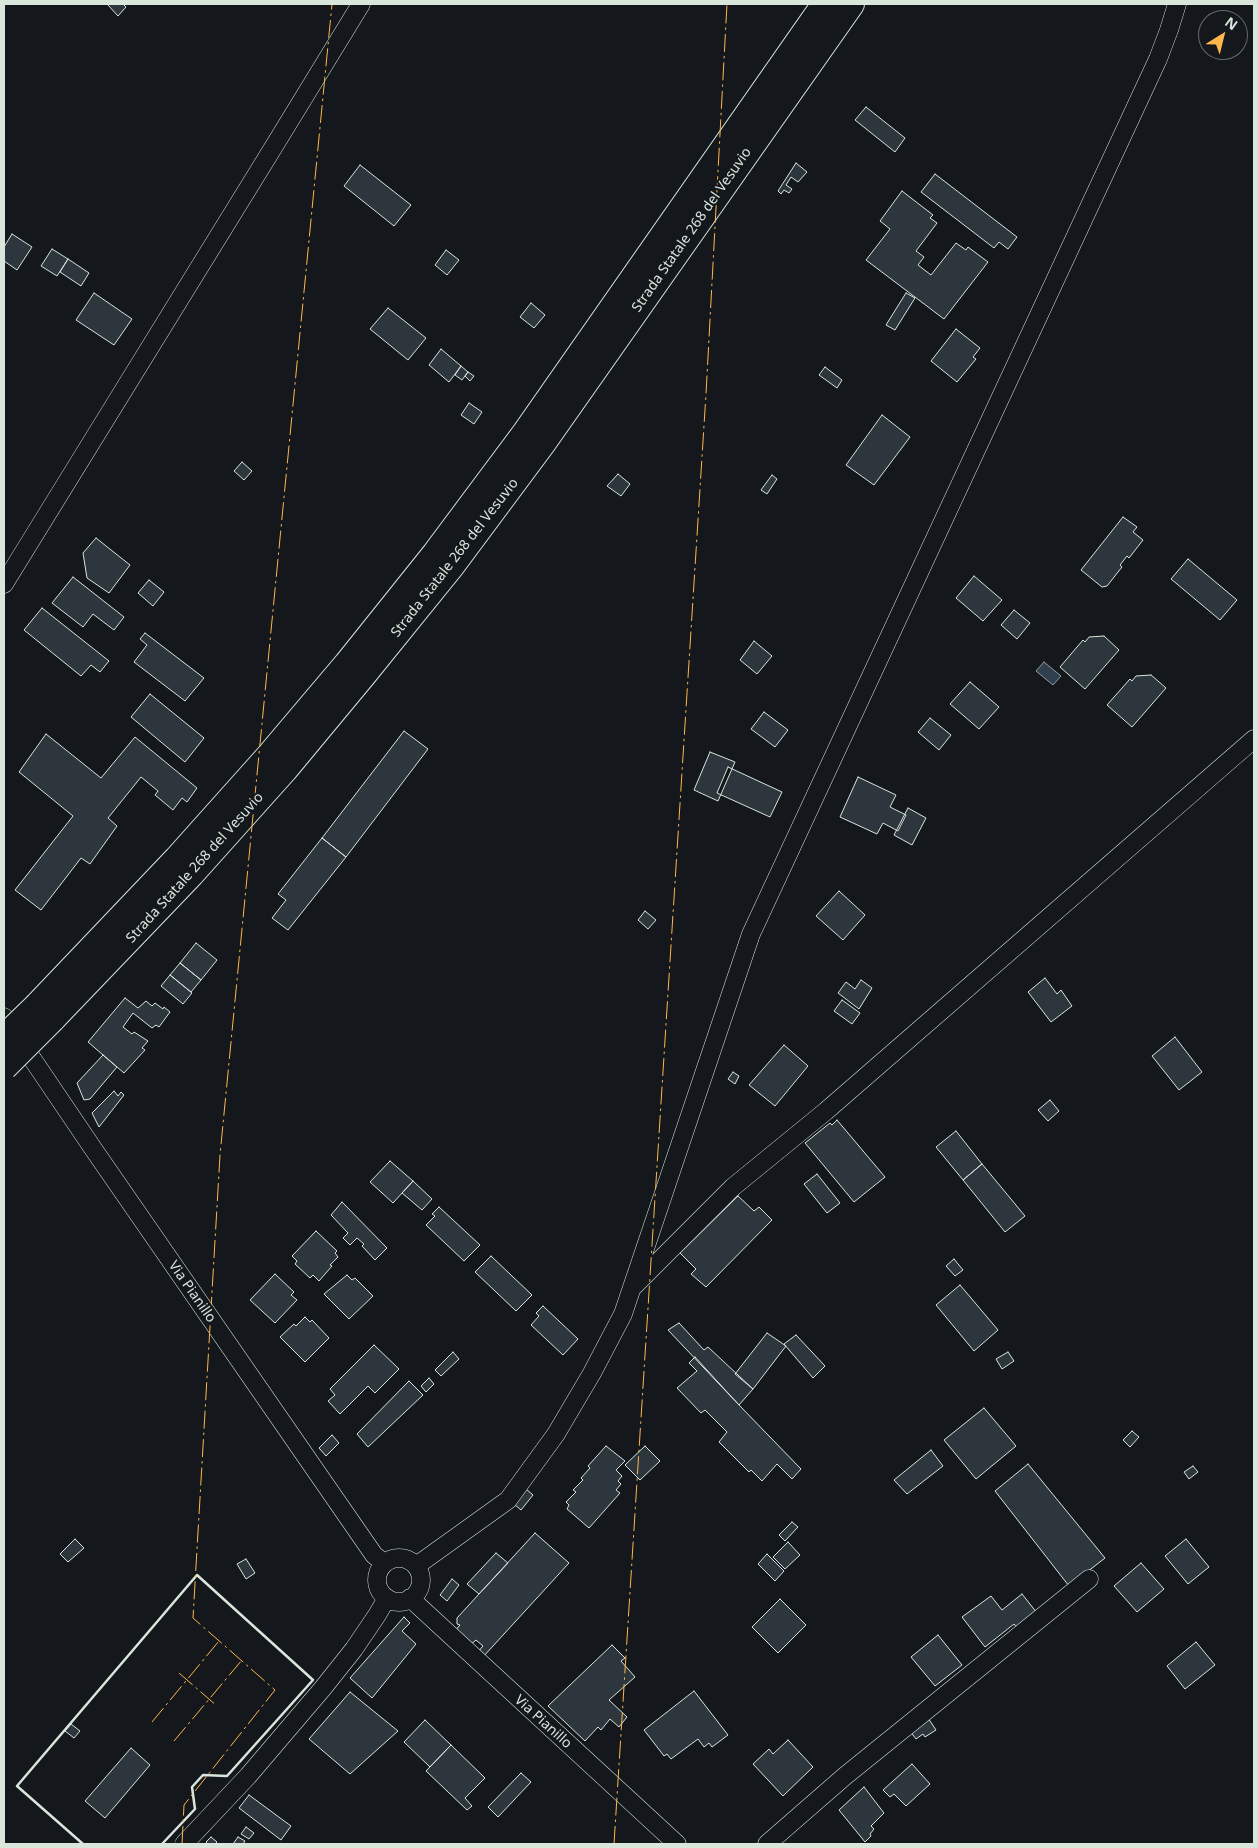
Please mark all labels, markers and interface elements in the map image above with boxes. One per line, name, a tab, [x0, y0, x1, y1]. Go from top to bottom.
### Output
north arrow	[1198, 10, 1248, 60]
text: N	[1221, 12, 1242, 34]
street label: Strada Statale 268 del Vesuvio	[629, 145, 755, 315]
street label: Strada Statale 268 del Vesuvio	[388, 475, 522, 641]
street label: Strada Statale 268 del Vesuvio	[123, 789, 267, 947]
street label: Via Pianillo	[165, 1258, 219, 1326]
street label: Via Pianillo	[511, 1692, 575, 1752]

